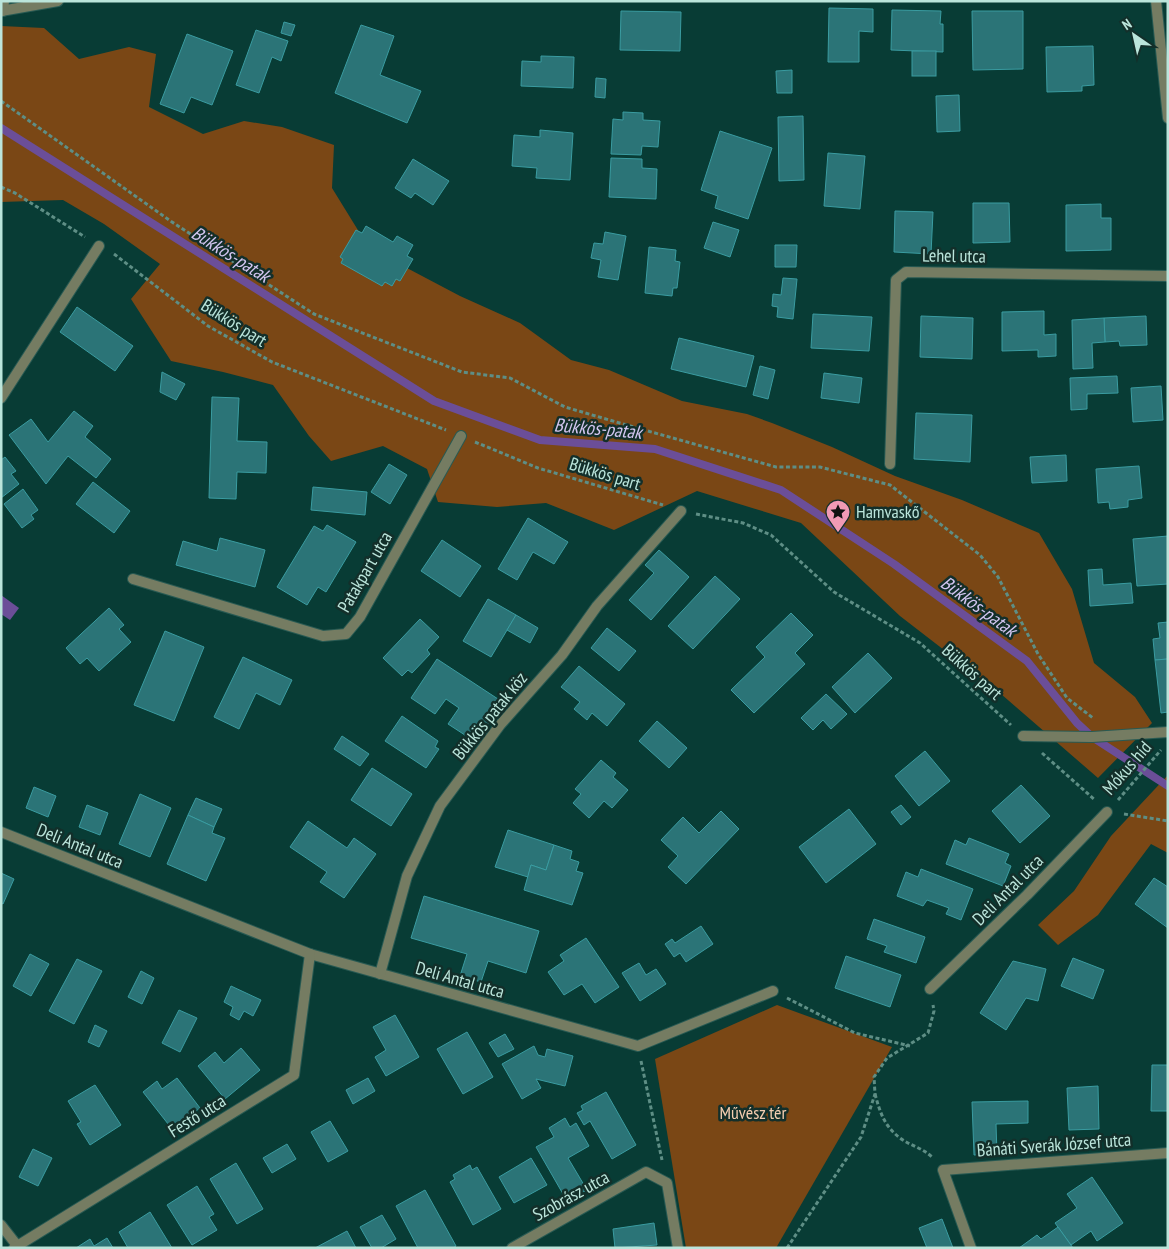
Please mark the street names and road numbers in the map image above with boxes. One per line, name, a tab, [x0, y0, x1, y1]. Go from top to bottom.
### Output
street label: Lehel utca	[922, 243, 986, 268]
street label: Bükkös part	[197, 293, 271, 352]
street label: Bükkös part	[567, 452, 644, 495]
street label: Patakpart utca	[332, 527, 397, 616]
street label: Bükkös part	[937, 639, 1007, 705]
street label: Bükkös patak köz	[447, 667, 532, 764]
street label: Mókus híd	[1097, 736, 1156, 799]
street label: Deli Antal utca	[34, 818, 127, 873]
street label: Deli Antal utca	[967, 849, 1048, 930]
street label: Deli Antal utca	[413, 956, 507, 1003]
street label: Festő utca	[164, 1089, 230, 1142]
street label: Bánáti Sverák József utca	[976, 1128, 1132, 1161]
street label: Szobrász utca	[529, 1165, 613, 1226]

